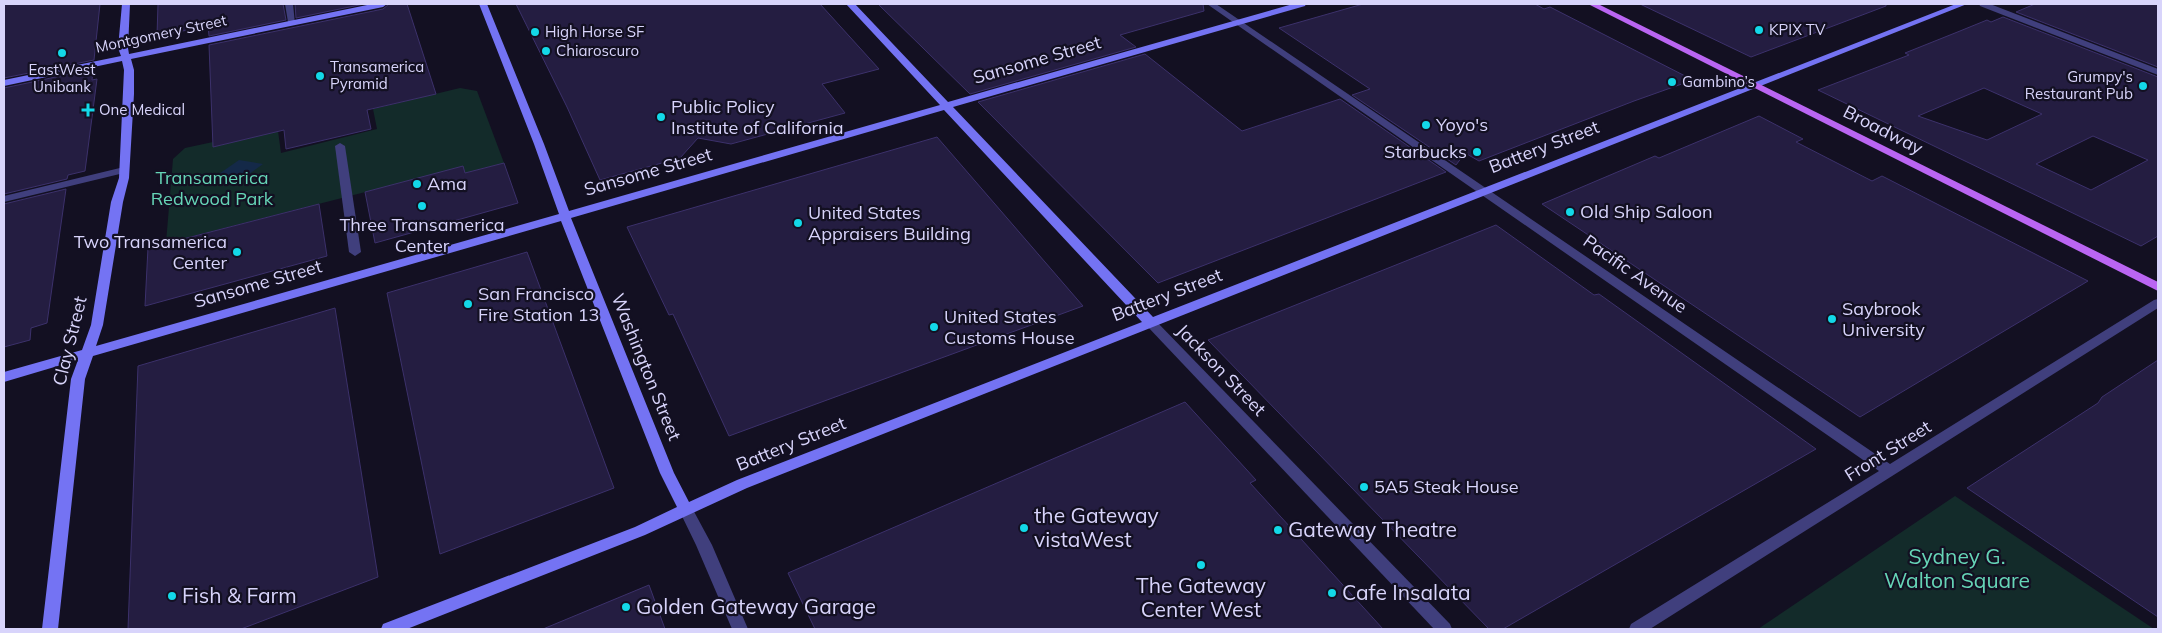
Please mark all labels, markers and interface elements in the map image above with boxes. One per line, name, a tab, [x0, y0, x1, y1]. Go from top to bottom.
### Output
street label: Montgomery Street	[94, 10, 228, 57]
place label: KPIX TV	[1769, 20, 1826, 39]
place label: High Horse SF	[545, 22, 645, 41]
marker: KPIX TV	[1753, 24, 1765, 36]
marker: High Horse SF	[529, 26, 541, 38]
street label: Sansome Street	[970, 30, 1103, 89]
place label: Chiaroscuro	[556, 41, 639, 60]
marker: Chiaroscuro	[540, 45, 552, 57]
marker: EastWest Unibank	[56, 47, 68, 59]
place label: Transamerica Pyramid	[330, 57, 424, 93]
place label: EastWest Unibank	[29, 60, 95, 96]
place label: Grumpy's Restaurant Pub	[2025, 67, 2133, 103]
marker: Transamerica Pyramid	[314, 70, 326, 82]
place label: Gambino’s	[1682, 72, 1755, 91]
marker: Gambino’s	[1666, 76, 1678, 88]
marker: Grumpy's Restaurant Pub	[2137, 80, 2149, 92]
place label: Public Policy Institute of California	[671, 95, 844, 139]
place label: One Medical	[99, 100, 185, 119]
street label: Broadway	[1840, 100, 1927, 160]
marker: One Medical	[81, 103, 95, 117]
marker: Public Policy Institute of California	[655, 111, 667, 123]
place label: Yoyo's	[1435, 113, 1488, 136]
street label: Battery Street	[1485, 115, 1602, 178]
marker: Yoyo's	[1420, 119, 1432, 131]
place label: Starbucks	[1384, 140, 1467, 163]
street label: Sansome Street	[581, 142, 714, 201]
marker: Starbucks	[1471, 146, 1483, 158]
park label: Transamerica Redwood Park	[151, 166, 274, 210]
place label: Ama	[427, 172, 467, 195]
marker: Ama	[411, 178, 423, 190]
marker: Three Transamerica Center	[416, 200, 428, 212]
place label: Old Ship Saloon	[1580, 200, 1713, 223]
place label: United States Appraisers Building	[808, 201, 971, 245]
marker: Old Ship Saloon	[1564, 206, 1576, 218]
place label: Three Transamerica Center	[339, 213, 505, 257]
marker: United States Appraisers Building	[792, 217, 804, 229]
street label: Pacific Avenue	[1579, 229, 1692, 318]
place label: Two Transamerica Center	[74, 230, 227, 274]
marker: Two Transamerica Center	[231, 246, 243, 258]
street label: Sansome Street	[191, 254, 324, 313]
street label: Battery Street	[1108, 263, 1225, 326]
place label: San Francisco Fire Station 13	[478, 282, 599, 326]
street label: Washington Street	[606, 290, 686, 444]
street label: Clay Street	[47, 294, 92, 388]
place label: Saybrook University	[1842, 297, 1925, 341]
marker: San Francisco Fire Station 13	[462, 298, 474, 310]
place label: United States Customs House	[944, 305, 1074, 349]
marker: Saybrook University	[1826, 313, 1838, 325]
street label: Jackson Street	[1172, 319, 1271, 420]
marker: United States Customs House	[928, 321, 940, 333]
street label: Battery Street	[733, 411, 849, 476]
street label: Front Street	[1840, 415, 1935, 486]
place label: 5A5 Steak House	[1374, 475, 1519, 498]
marker: 5A5 Steak House	[1358, 481, 1370, 493]
place label: the Gateway vistaWest	[1034, 502, 1159, 552]
place label: Gateway Theatre	[1288, 516, 1457, 542]
marker: the Gateway vistaWest	[1018, 522, 1030, 534]
marker: Gateway Theatre	[1272, 524, 1284, 536]
park label: Sydney G. Walton Square	[1884, 543, 2030, 593]
marker: The Gateway Center West	[1195, 559, 1207, 571]
place label: The Gateway Center West	[1136, 572, 1266, 622]
place label: Cafe Insalata	[1342, 579, 1471, 605]
place label: Fish & Farm	[182, 582, 297, 608]
marker: Cafe Insalata	[1326, 587, 1338, 599]
marker: Fish & Farm	[166, 590, 178, 602]
place label: Golden Gateway Garage	[636, 593, 876, 619]
marker: Golden Gateway Garage	[620, 601, 632, 613]

